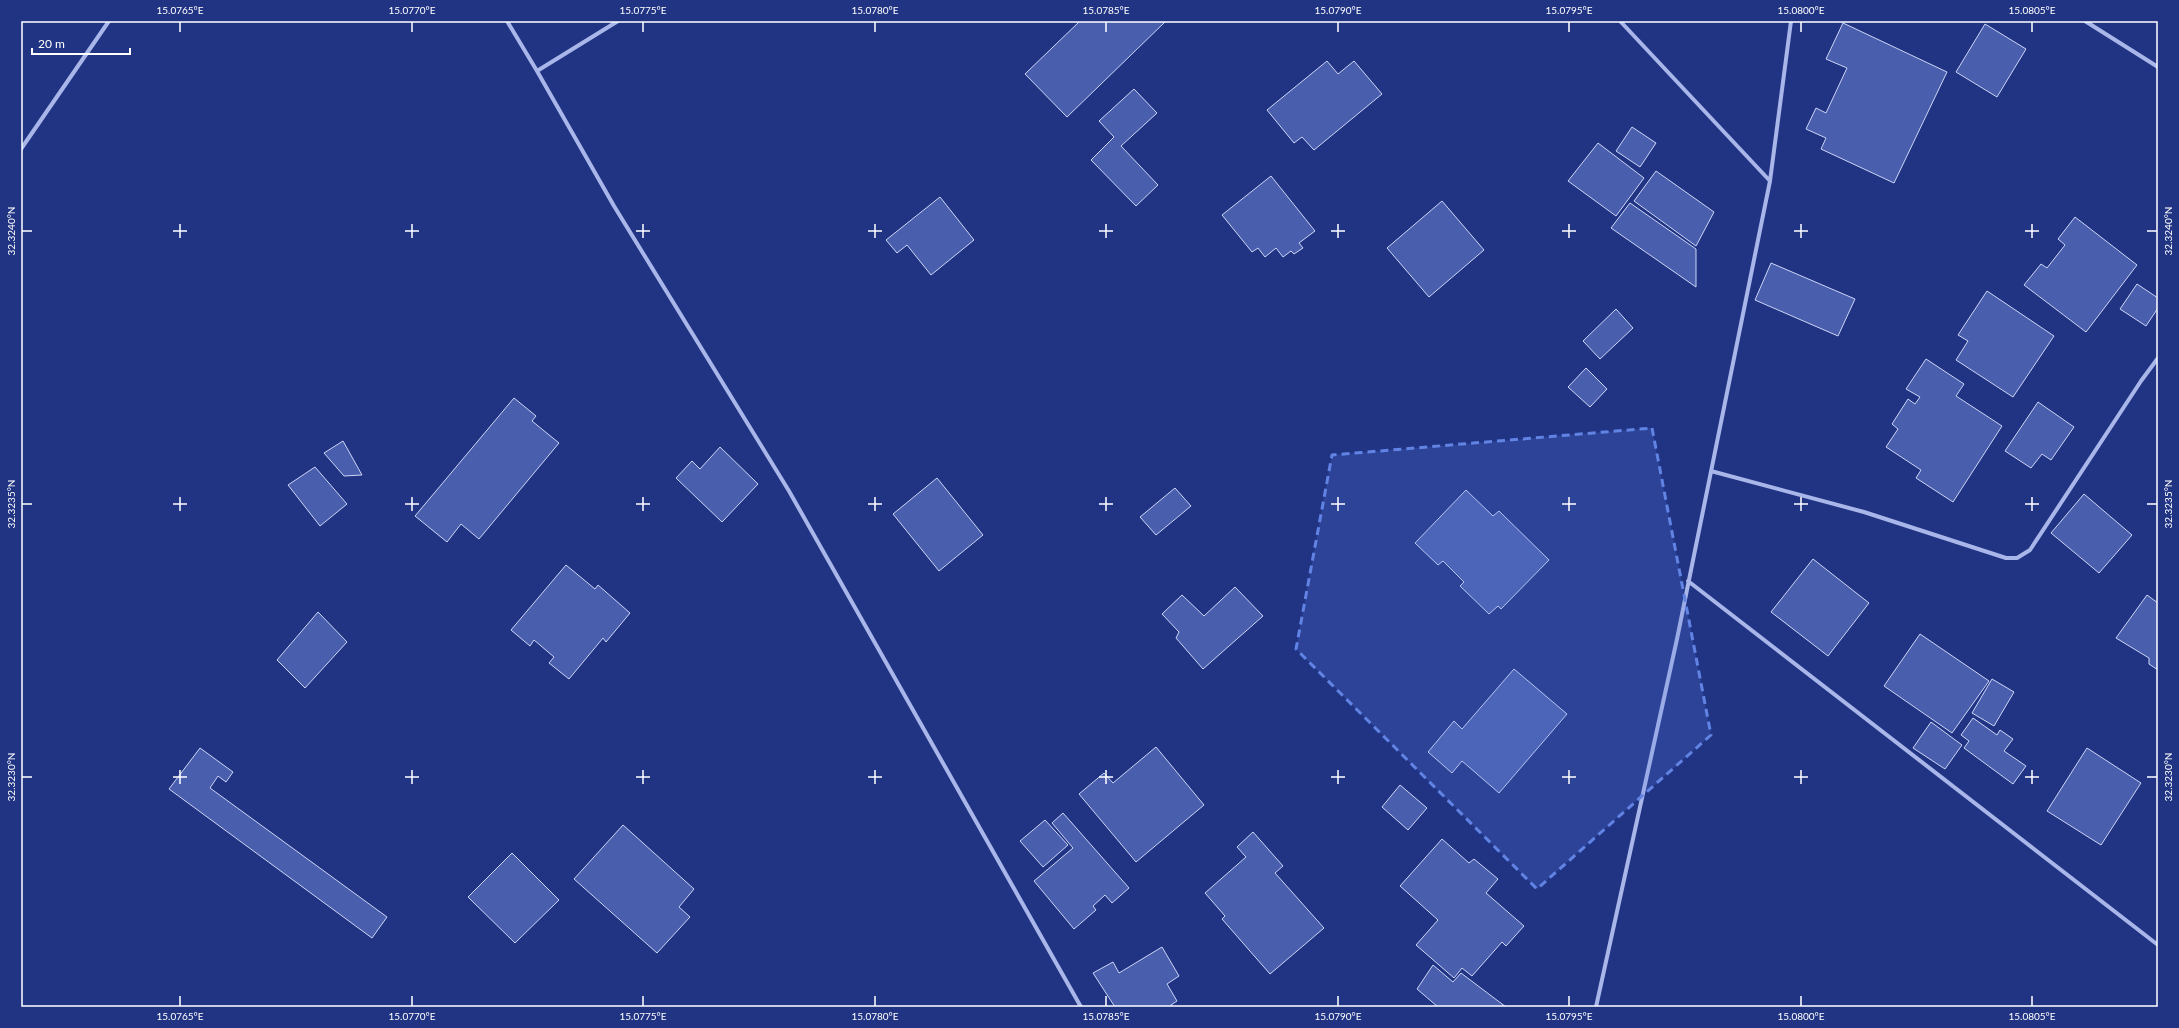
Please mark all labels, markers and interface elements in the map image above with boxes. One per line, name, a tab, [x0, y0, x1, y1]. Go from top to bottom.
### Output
text: 15.0765°E	[156, 4, 204, 16]
text: 15.0770°E	[388, 4, 436, 16]
text: 15.0775°E	[619, 4, 667, 16]
text: 15.0780°E	[851, 4, 899, 16]
text: 15.0785°E	[1082, 4, 1130, 16]
text: 15.0790°E	[1314, 4, 1362, 16]
text: 15.0795°E	[1545, 4, 1593, 16]
text: 15.0800°E	[1777, 4, 1825, 16]
text: 15.0805°E	[2008, 4, 2056, 16]
scale bar	[32, 30, 130, 56]
text: 20 m	[38, 36, 65, 51]
text: 32.3240°N	[5, 207, 17, 255]
text: 32.3240°N	[2162, 207, 2174, 255]
text: 32.3235°N	[5, 480, 17, 528]
text: 32.3235°N	[2162, 480, 2174, 528]
text: 32.3230°N	[5, 753, 17, 801]
text: 32.3230°N	[2162, 753, 2174, 801]
text: 15.0765°E	[156, 1010, 204, 1022]
text: 15.0770°E	[388, 1010, 436, 1022]
text: 15.0775°E	[619, 1010, 667, 1022]
text: 15.0780°E	[851, 1010, 899, 1022]
text: 15.0785°E	[1082, 1010, 1130, 1022]
text: 15.0790°E	[1314, 1010, 1362, 1022]
text: 15.0795°E	[1545, 1010, 1593, 1022]
text: 15.0800°E	[1777, 1010, 1825, 1022]
text: 15.0805°E	[2008, 1010, 2056, 1022]

